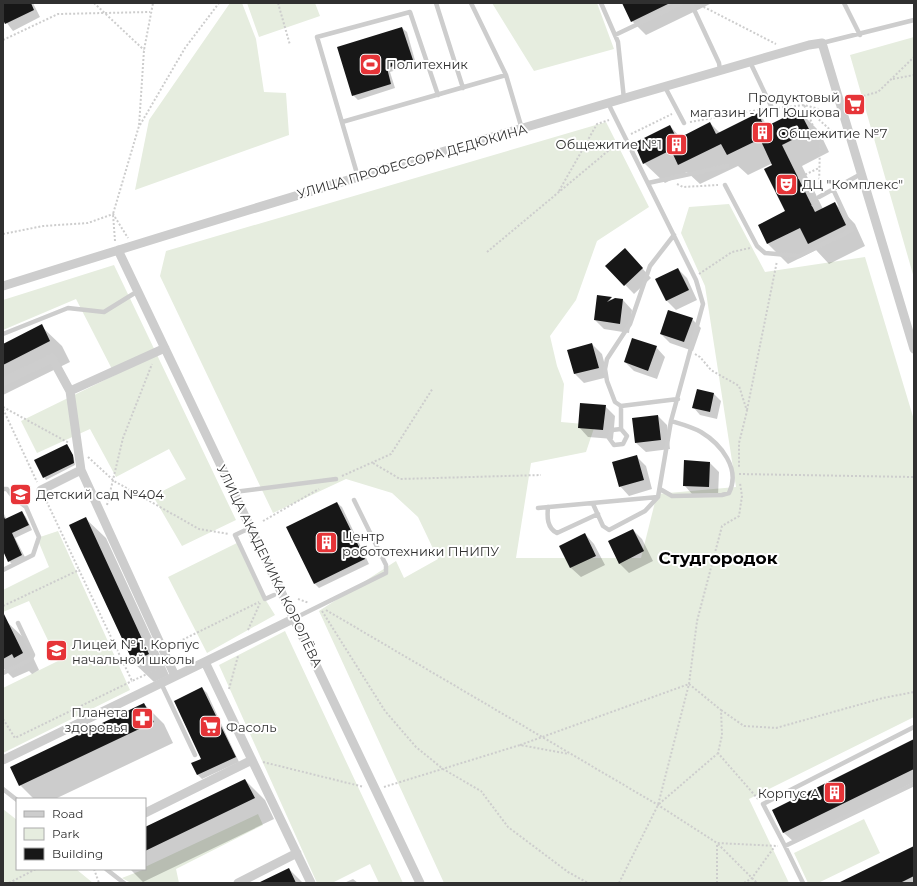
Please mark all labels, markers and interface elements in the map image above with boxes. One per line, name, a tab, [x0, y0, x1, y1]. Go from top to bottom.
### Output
sports icon: Политехник	[358, 51, 384, 77]
place label: Политехник	[386, 56, 468, 72]
place label: Продуктовый магазин - ИП Юшкова	[690, 89, 840, 120]
supermarket icon: Продуктовый магазин - ИП Юшкова	[842, 91, 868, 117]
street label: УЛИЦА ПРОФЕССОРА ДЕДЮКИНА	[295, 120, 529, 202]
building icon: Общежитие №7	[750, 120, 776, 146]
place label: Общежитие №7	[778, 125, 888, 141]
building icon: Общежитие №1	[664, 131, 690, 157]
place label: Общежитие №1	[556, 136, 662, 152]
theatre icon: ДЦ "Комплекс"	[773, 171, 799, 197]
place label: ДЦ "Комплекс"	[802, 176, 903, 192]
street label: УЛИЦА АКАДЕМИКА КОРОЛЁВА	[214, 462, 326, 670]
school or university icon: Детский сад №404	[7, 481, 33, 507]
place label: Детский сад №404	[36, 486, 164, 502]
place label: Центр робототехники ПНИПУ	[342, 528, 499, 559]
building icon: Центр робототехники ПНИПУ	[313, 530, 339, 556]
district label: Студгородок	[658, 548, 778, 568]
place label: Лицей № 1. Корпус начальной школы	[72, 636, 199, 667]
school or university icon: Лицей № 1. Корпус начальной школы	[44, 638, 70, 664]
place label: Планета здоровья	[65, 704, 128, 735]
pharmacy icon: Планета здоровья	[130, 706, 156, 732]
supermarket icon: Фасоль	[198, 714, 224, 740]
place label: Фасоль	[226, 719, 276, 735]
building icon: Корпус А	[822, 780, 848, 806]
place label: Корпус А	[758, 785, 820, 801]
legend	[16, 798, 146, 870]
text: Road	[52, 806, 83, 821]
text: Park	[52, 826, 80, 841]
text: Building	[52, 846, 103, 861]

